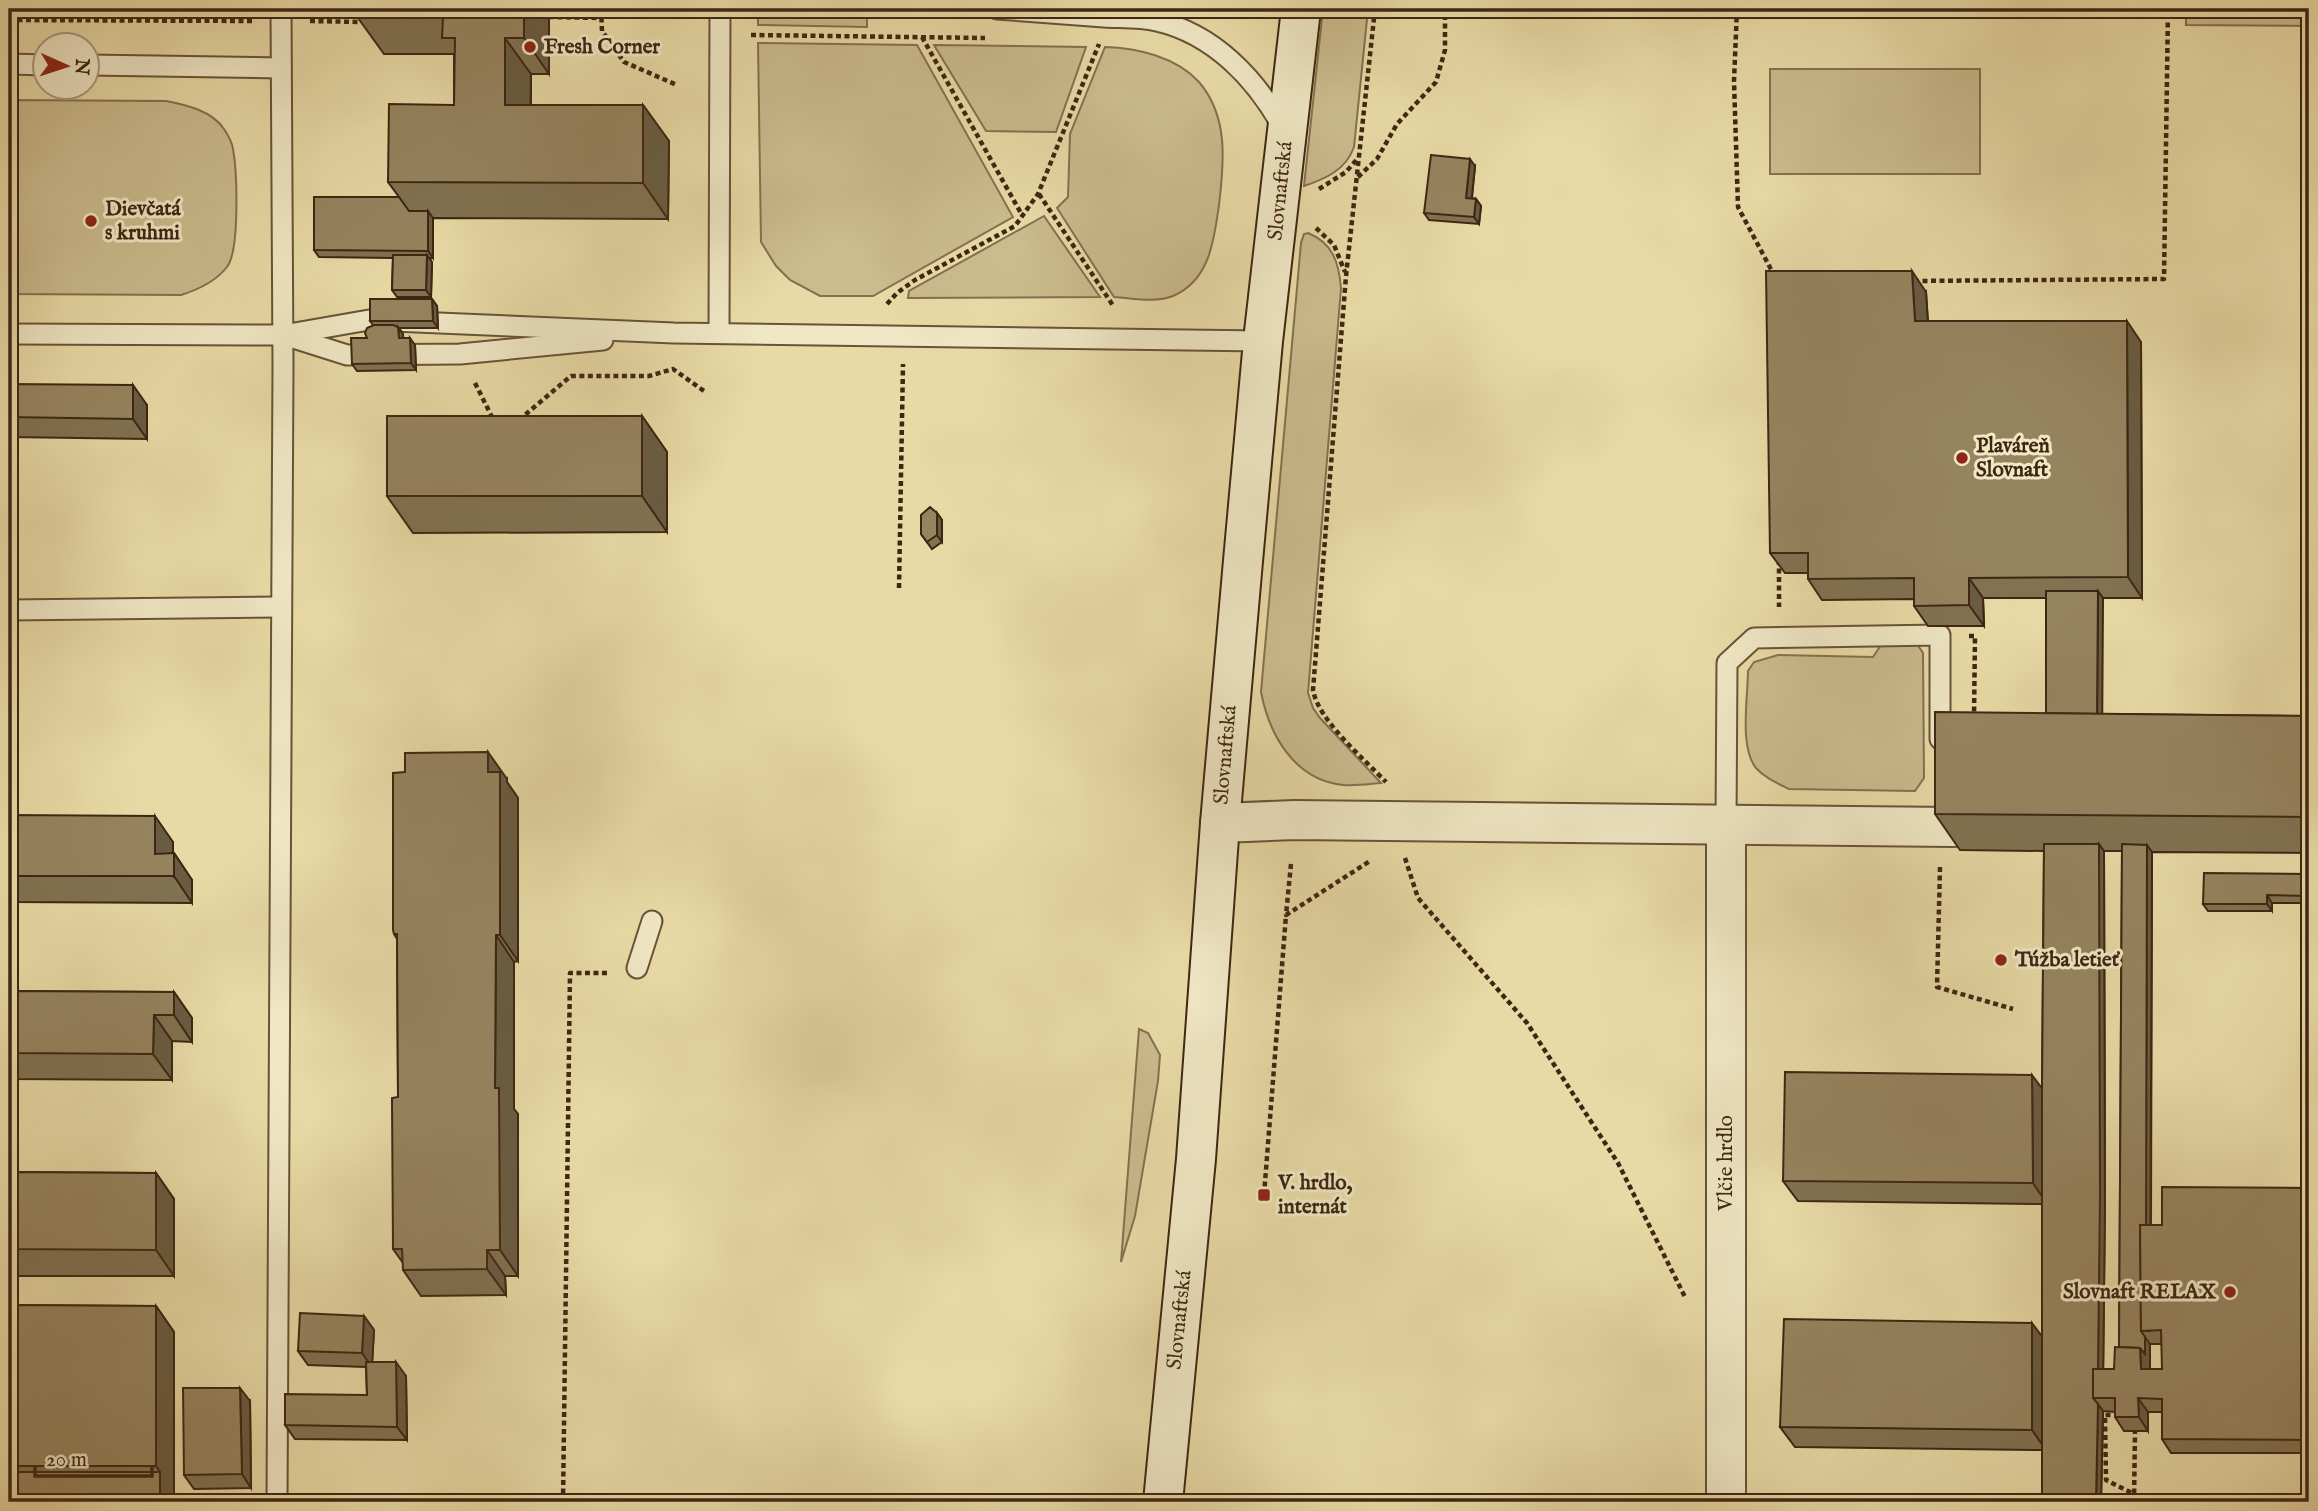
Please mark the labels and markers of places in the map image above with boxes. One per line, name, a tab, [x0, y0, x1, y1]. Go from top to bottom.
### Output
place label: Fresh Corner	[544, 34, 660, 61]
marker: Fresh Corner	[522, 39, 538, 55]
place label: Dievčatá s kruhmi	[105, 196, 182, 247]
marker: Dievčatá s kruhmi	[83, 213, 99, 229]
place label: Plaváreň Slovnaft	[1976, 433, 2050, 484]
marker: Plaváreň Slovnaft	[1954, 450, 1970, 466]
place label: Túžba letieť	[2014, 947, 2121, 974]
marker: Túžba letieť	[1993, 952, 2009, 968]
place label: V. hrdlo, internát	[1277, 1170, 1353, 1221]
marker: V. hrdlo, internát	[1256, 1187, 1272, 1203]
place label: Slovnaft RELAX	[2063, 1279, 2217, 1306]
marker: Slovnaft RELAX	[2222, 1284, 2238, 1300]

